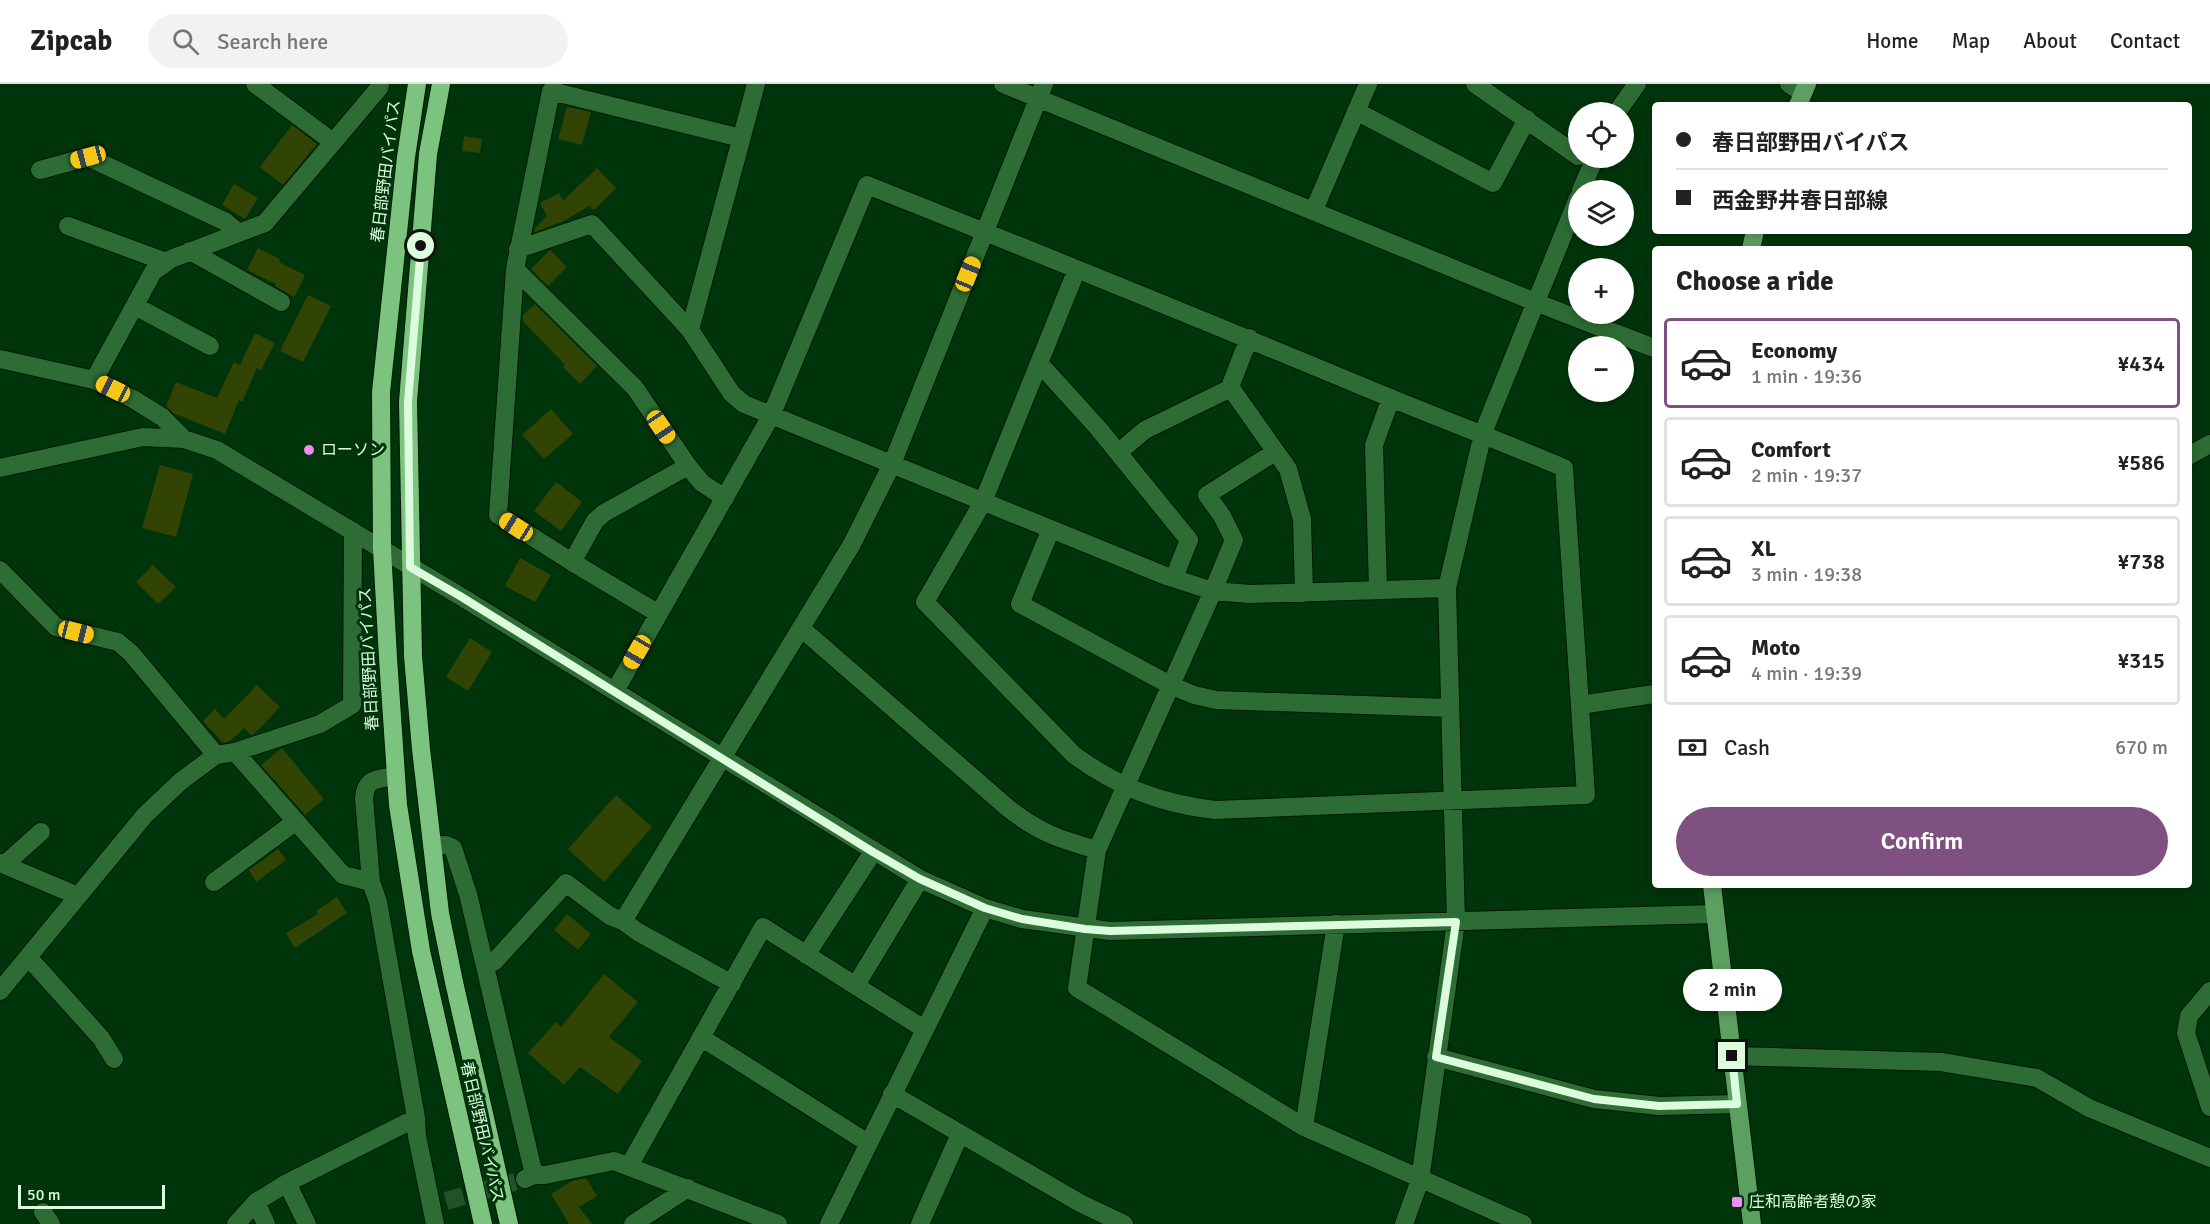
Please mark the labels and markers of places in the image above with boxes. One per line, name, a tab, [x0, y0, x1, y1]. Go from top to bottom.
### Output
place label: ローソン	[321, 440, 385, 460]
marker: ローソン	[302, 443, 316, 457]
place label: 庄和高齢者憩の家	[1749, 1192, 1877, 1212]
marker: 庄和高齢者憩の家	[1730, 1195, 1744, 1209]

